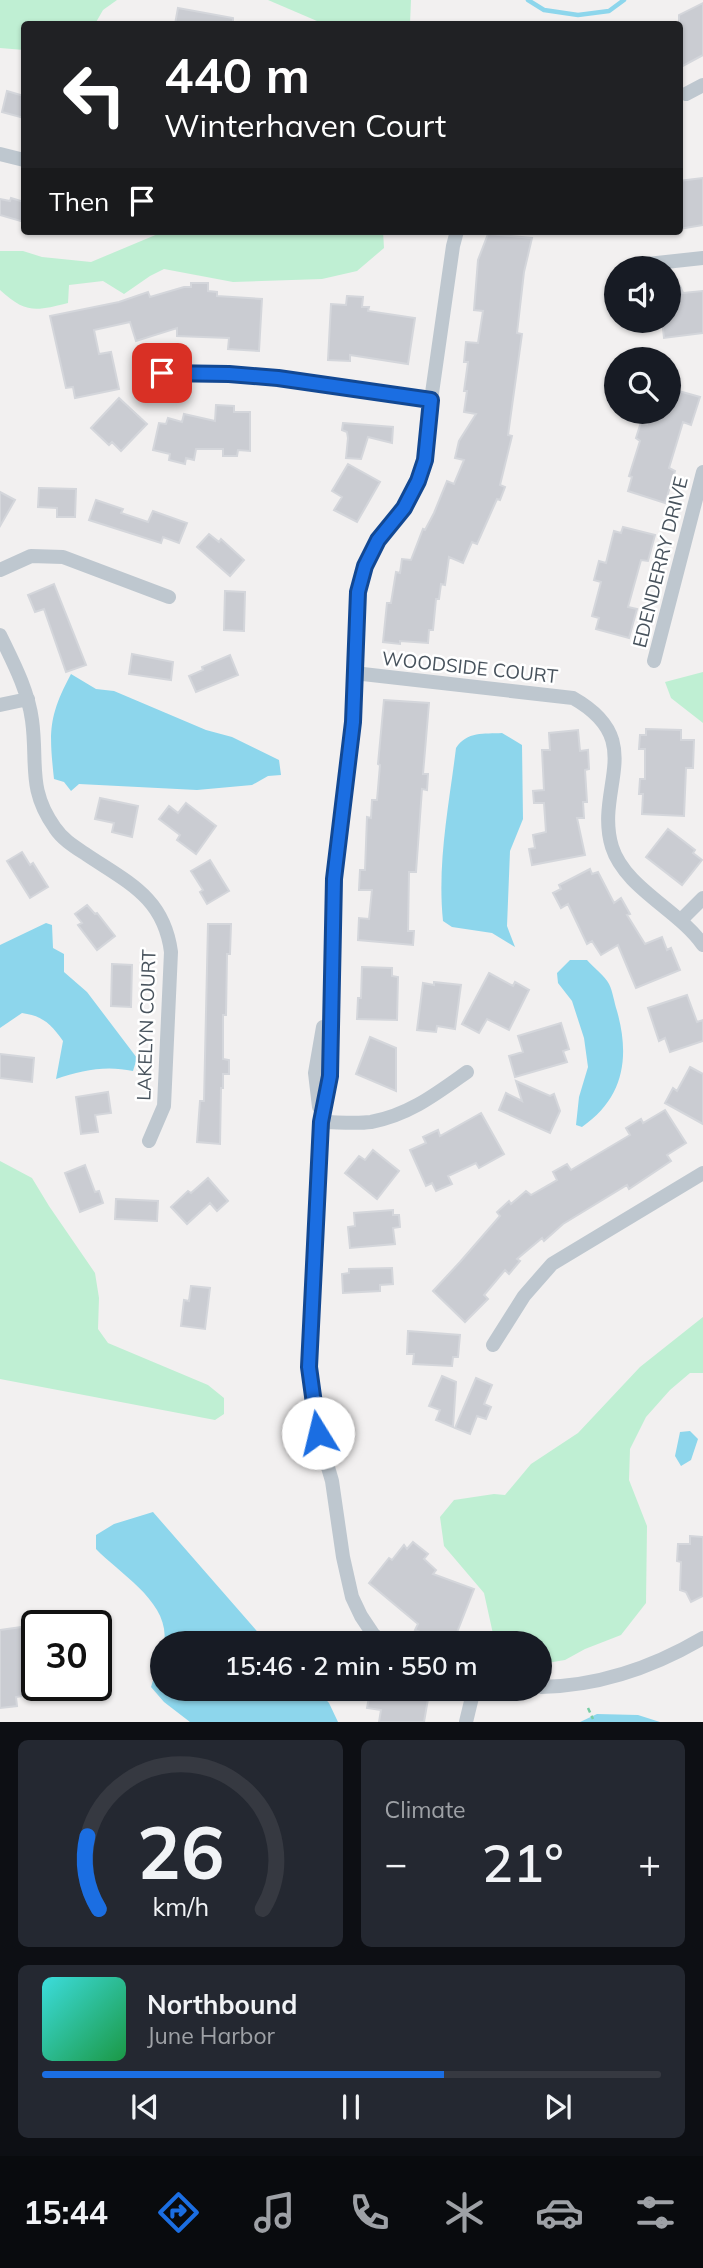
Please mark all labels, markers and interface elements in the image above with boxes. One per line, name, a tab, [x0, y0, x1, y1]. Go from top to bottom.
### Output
text: 440 m	[164, 44, 310, 105]
icon: left	[49, 49, 140, 140]
text: Winterhaven Court	[164, 105, 446, 145]
icon: arrive	[123, 182, 161, 220]
text: Then	[49, 185, 109, 218]
map controls	[604, 256, 681, 424]
button: sound	[604, 256, 681, 333]
pin	[132, 343, 192, 403]
button: search	[604, 347, 681, 424]
icon: arrive	[143, 354, 181, 392]
street label: EDENDERRY DRIVE	[627, 474, 693, 650]
street label: WOODSIDE COURT	[381, 646, 560, 688]
street label: LAKELYN COURT	[131, 948, 161, 1101]
position arrow	[281, 1396, 355, 1470]
speed limit sign: 30	[21, 1610, 112, 1701]
text: 15:46 · 2 min · 550 m	[224, 1649, 478, 1682]
text: Climate	[385, 1795, 466, 1824]
text: 26	[137, 1807, 224, 1898]
text: 21°	[482, 1830, 564, 1895]
text: −	[385, 1839, 407, 1887]
text: +	[638, 1839, 661, 1887]
text: km/h	[152, 1891, 209, 1922]
text: Northbound	[147, 1988, 297, 2021]
text: June Harbor	[147, 2021, 275, 2050]
icon: previous	[126, 2088, 164, 2126]
icon: pause	[332, 2088, 370, 2126]
icon: next	[539, 2088, 577, 2126]
icon: directions	[154, 2188, 203, 2237]
icon: music	[250, 2188, 299, 2237]
icon: phone	[345, 2188, 394, 2237]
icon: climate	[440, 2188, 489, 2237]
icon: car	[535, 2188, 584, 2237]
icon: filters	[631, 2188, 680, 2237]
text: 15:44	[23, 2192, 108, 2232]

